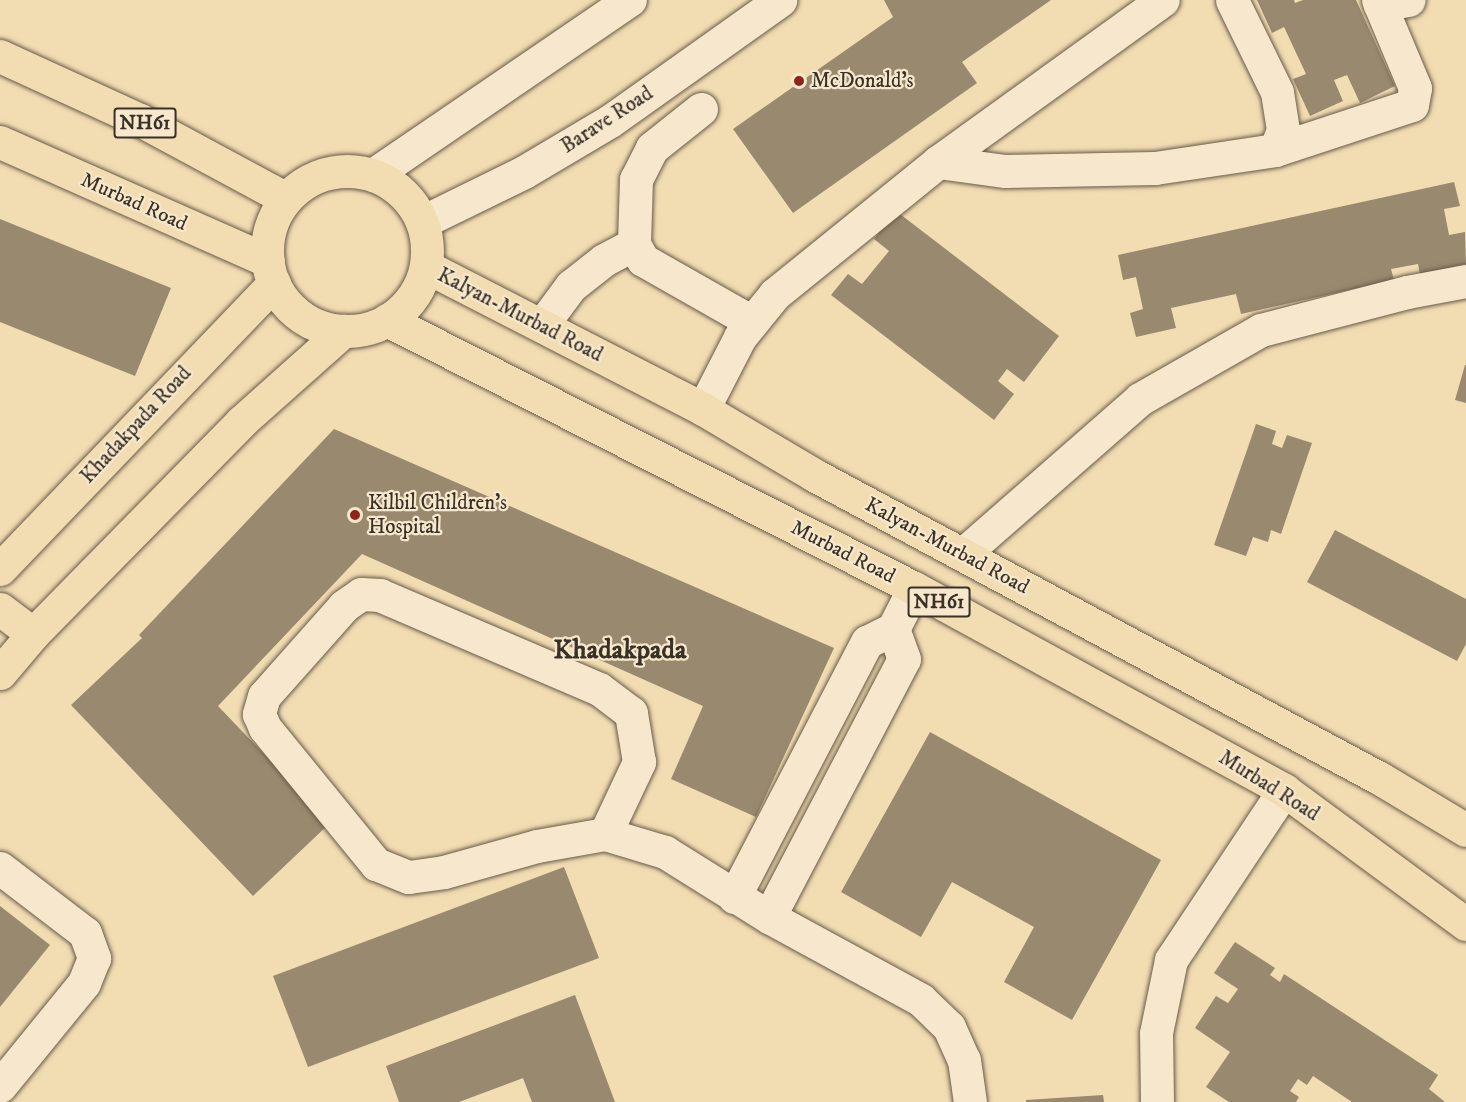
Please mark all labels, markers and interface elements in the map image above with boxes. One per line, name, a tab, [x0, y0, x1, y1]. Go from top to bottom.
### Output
place label: McDonald's	[811, 68, 914, 94]
marker: McDonald's	[792, 74, 806, 88]
street label: Barave Road	[556, 81, 658, 159]
road number: NH61	[114, 106, 176, 140]
street label: Murbad Road	[77, 167, 191, 237]
street label: Kalyan-Murbad Road	[433, 262, 607, 368]
street label: Khadakpada Road	[75, 361, 197, 489]
place label: Kilbil Children's Hospital	[368, 490, 507, 540]
street label: Kalyan-Murbad Road	[861, 492, 1033, 600]
marker: Kilbil Children's Hospital	[346, 506, 364, 524]
street label: Murbad Road	[786, 515, 900, 589]
road number: NH61	[908, 585, 970, 619]
district label: Khadakpada	[554, 635, 686, 667]
street label: Murbad Road	[1214, 745, 1324, 827]

